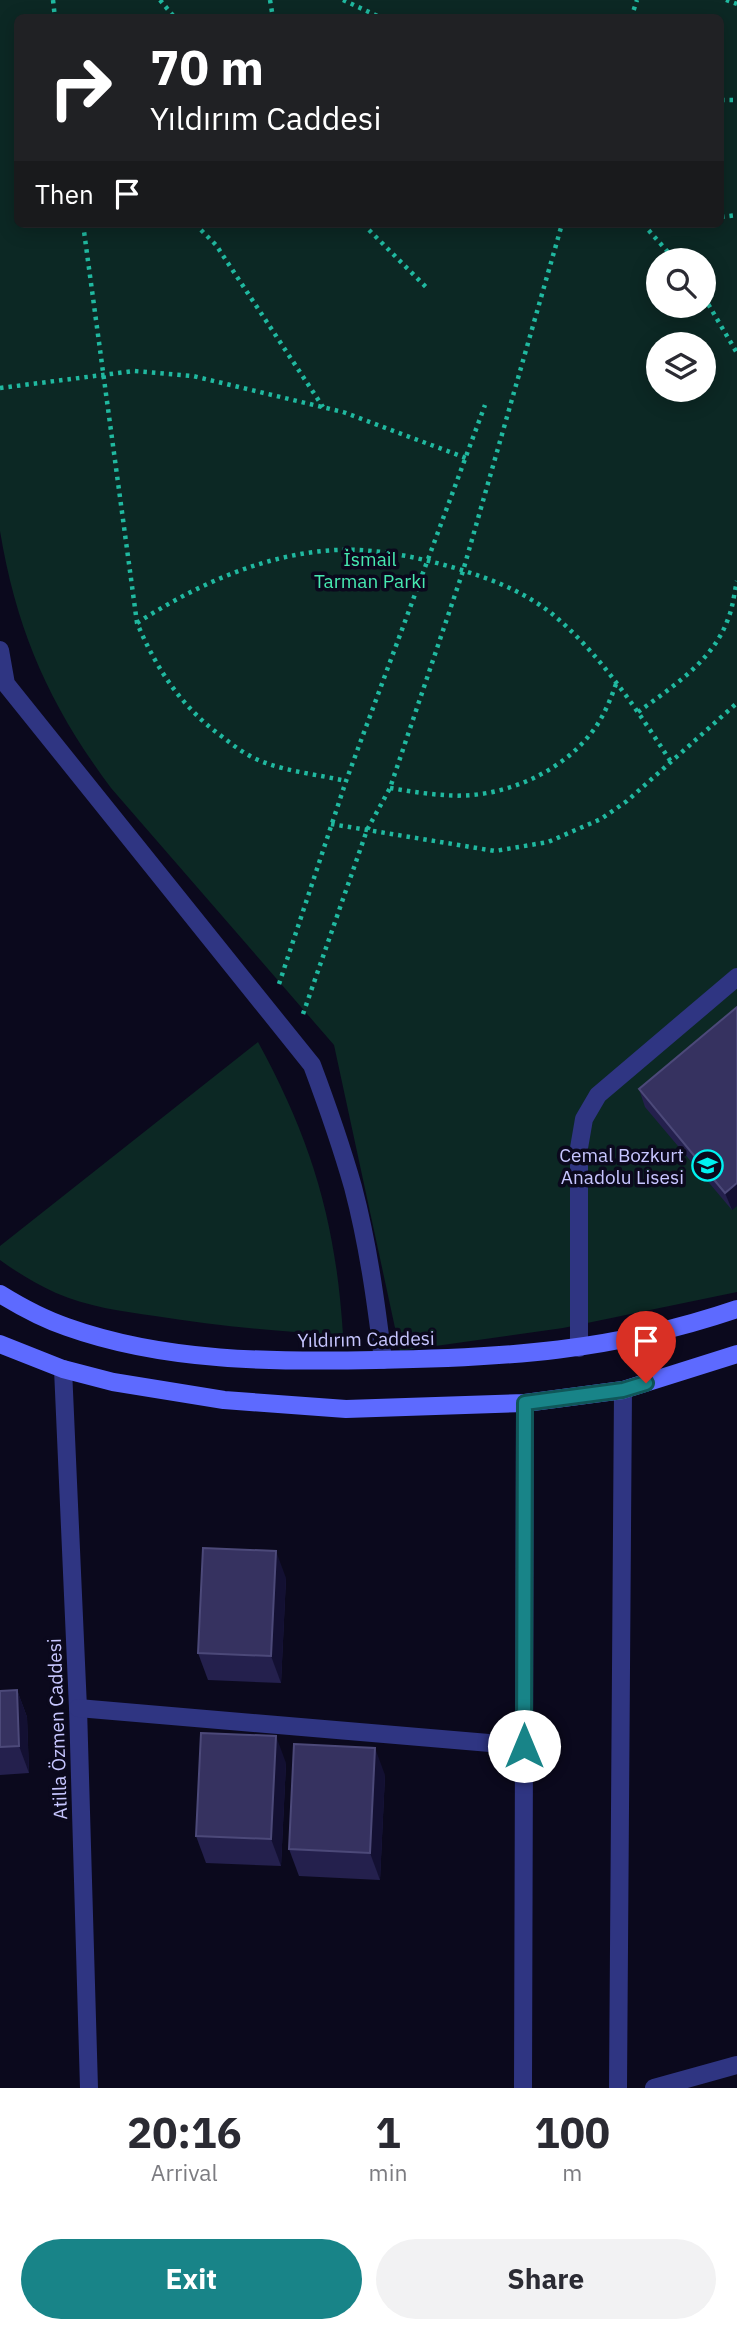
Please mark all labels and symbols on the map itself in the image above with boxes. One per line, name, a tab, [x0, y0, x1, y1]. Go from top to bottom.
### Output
park label: İsmail Tarman Parkı	[314, 547, 426, 593]
place label: Cemal Bozkurt Anadolu Lisesi	[559, 1143, 684, 1189]
school or university icon: Cemal Bozkurt Anadolu Lisesi	[690, 1149, 724, 1183]
pin	[616, 1311, 676, 1383]
street label: Yıldırım Caddesi	[297, 1326, 435, 1352]
street label: Atilla Özmen Caddesi	[42, 1638, 72, 1820]
position arrow	[487, 1709, 561, 1783]

